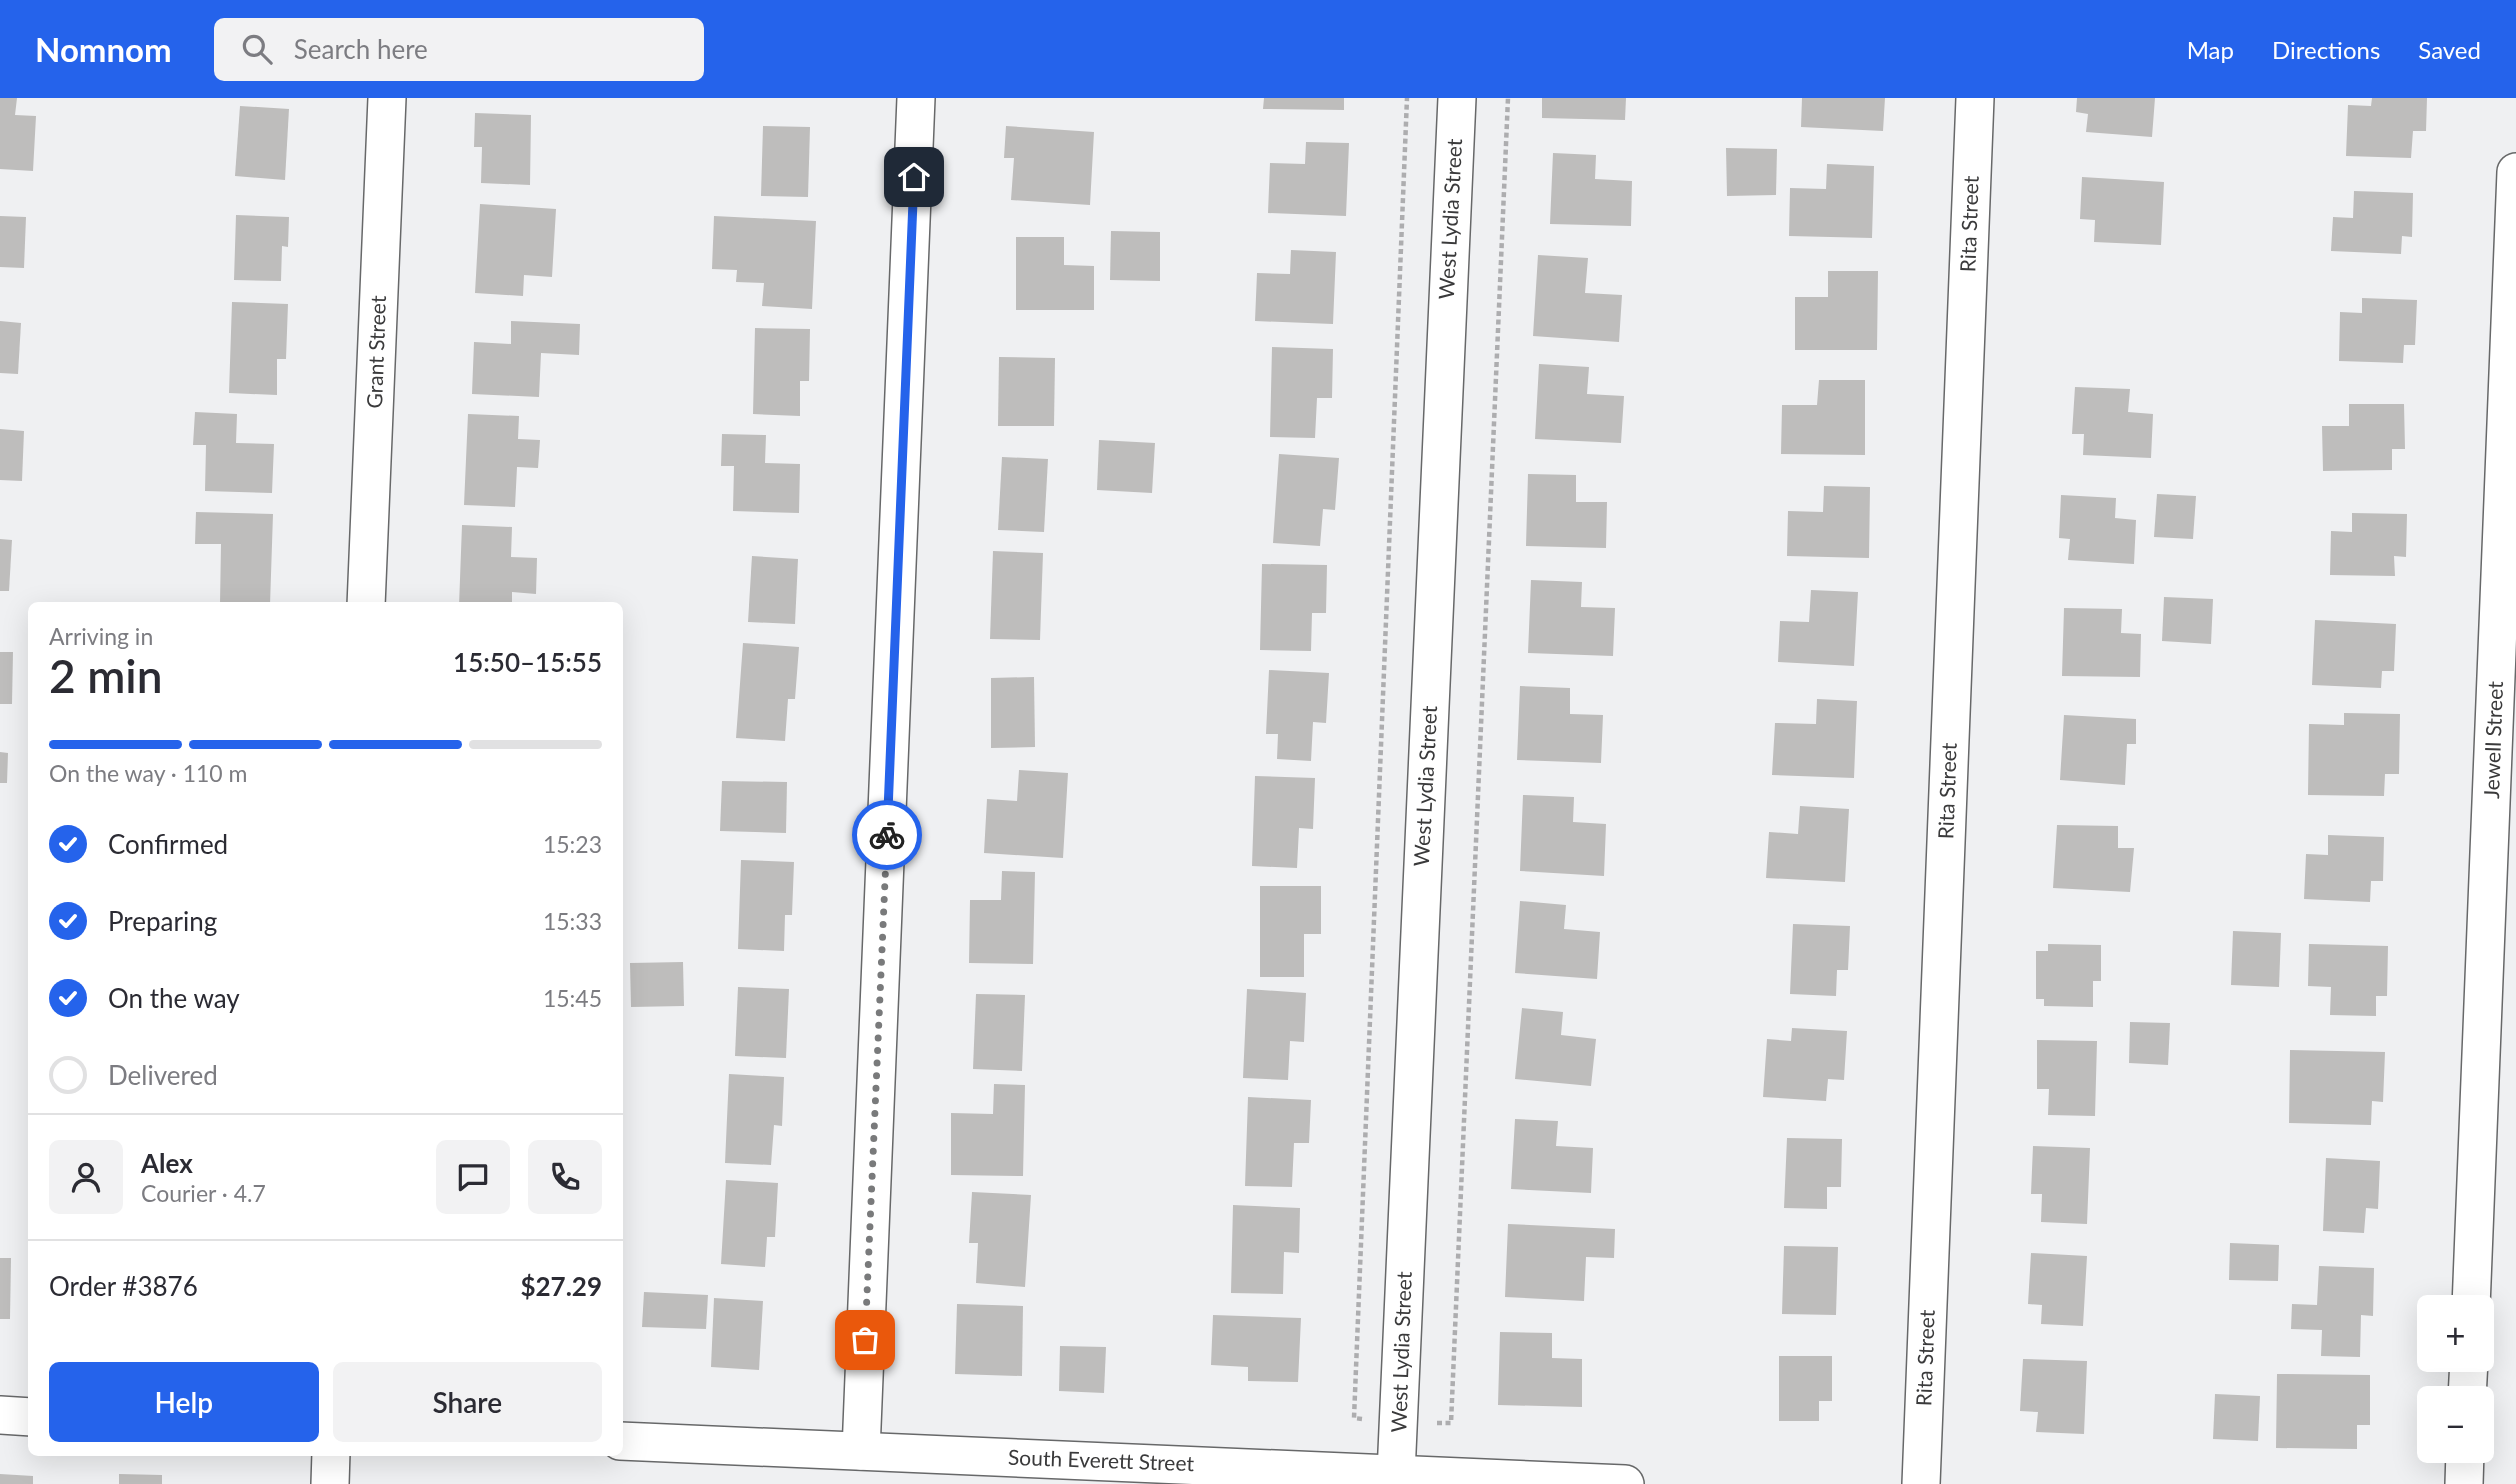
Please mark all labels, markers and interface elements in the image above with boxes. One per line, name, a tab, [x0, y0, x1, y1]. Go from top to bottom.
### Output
search box	[214, 18, 704, 81]
text: Nomnom	[35, 29, 172, 69]
icon: search	[238, 30, 276, 68]
text: Search here	[294, 33, 428, 65]
text: Map	[2187, 35, 2234, 64]
text: Directions	[2272, 35, 2380, 64]
text: Saved	[2418, 35, 2481, 64]
street label: West Lydia Street	[1433, 137, 1466, 300]
pin	[884, 147, 944, 207]
icon: home	[895, 158, 933, 196]
street label: Rita Street	[1954, 175, 1983, 273]
street label: Grant Street	[361, 295, 390, 409]
text: Arriving in	[49, 622, 153, 650]
text: 15:50–15:55	[453, 646, 602, 678]
text: 2 min	[49, 648, 163, 703]
street label: Jewell Street	[2478, 680, 2507, 799]
street label: West Lydia Street	[1408, 704, 1441, 867]
street label: Rita Street	[1932, 742, 1961, 840]
text: On the way · 110 m	[49, 759, 248, 787]
courier	[852, 800, 922, 870]
icon: bike	[868, 816, 906, 854]
icon: check	[49, 825, 87, 863]
text: Confirmed	[108, 828, 228, 860]
text: 15:23	[543, 830, 602, 858]
icon: check	[49, 902, 87, 940]
text: Preparing	[108, 905, 217, 937]
text: 15:33	[543, 907, 602, 935]
icon: check	[49, 979, 87, 1017]
text: On the way	[108, 982, 240, 1014]
text: 15:45	[543, 984, 602, 1012]
text: Delivered	[108, 1059, 218, 1091]
button: person	[49, 1140, 123, 1214]
button: chat	[436, 1140, 510, 1214]
button: phone	[528, 1140, 602, 1214]
text: Alex	[141, 1147, 193, 1179]
text: Courier · 4.7	[141, 1179, 266, 1207]
text: Order #3876	[49, 1270, 198, 1302]
text: $27.29	[520, 1270, 602, 1302]
street label: West Lydia Street	[1385, 1271, 1416, 1433]
map controls	[2417, 1295, 2494, 1463]
button: +	[2417, 1295, 2494, 1372]
street label: Rita Street	[1910, 1309, 1939, 1407]
pin	[835, 1310, 895, 1370]
icon: bag	[846, 1321, 884, 1359]
button: Help	[49, 1362, 319, 1442]
button: Share	[333, 1362, 602, 1442]
button: −	[2417, 1386, 2494, 1463]
street label: South Everett Street	[1008, 1444, 1195, 1475]

